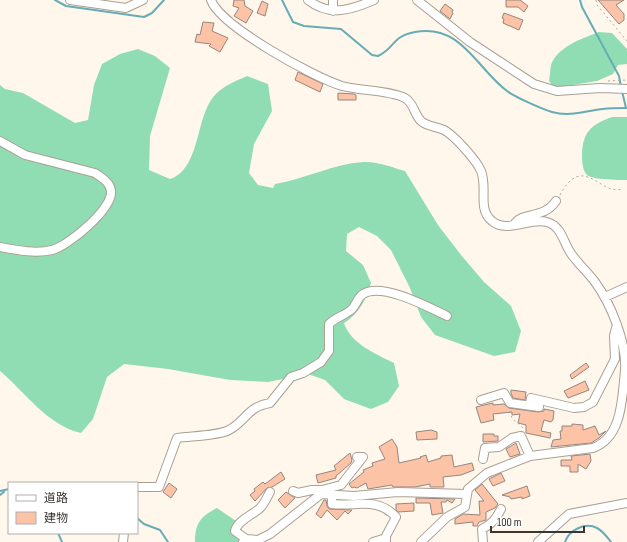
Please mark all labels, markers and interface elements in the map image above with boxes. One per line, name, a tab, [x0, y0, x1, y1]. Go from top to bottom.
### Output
legend	[8, 482, 138, 534]
text: 道路	[44, 491, 68, 506]
scale bar	[491, 508, 584, 534]
text: 建物	[44, 511, 68, 526]
text: 100 m	[497, 515, 522, 530]

